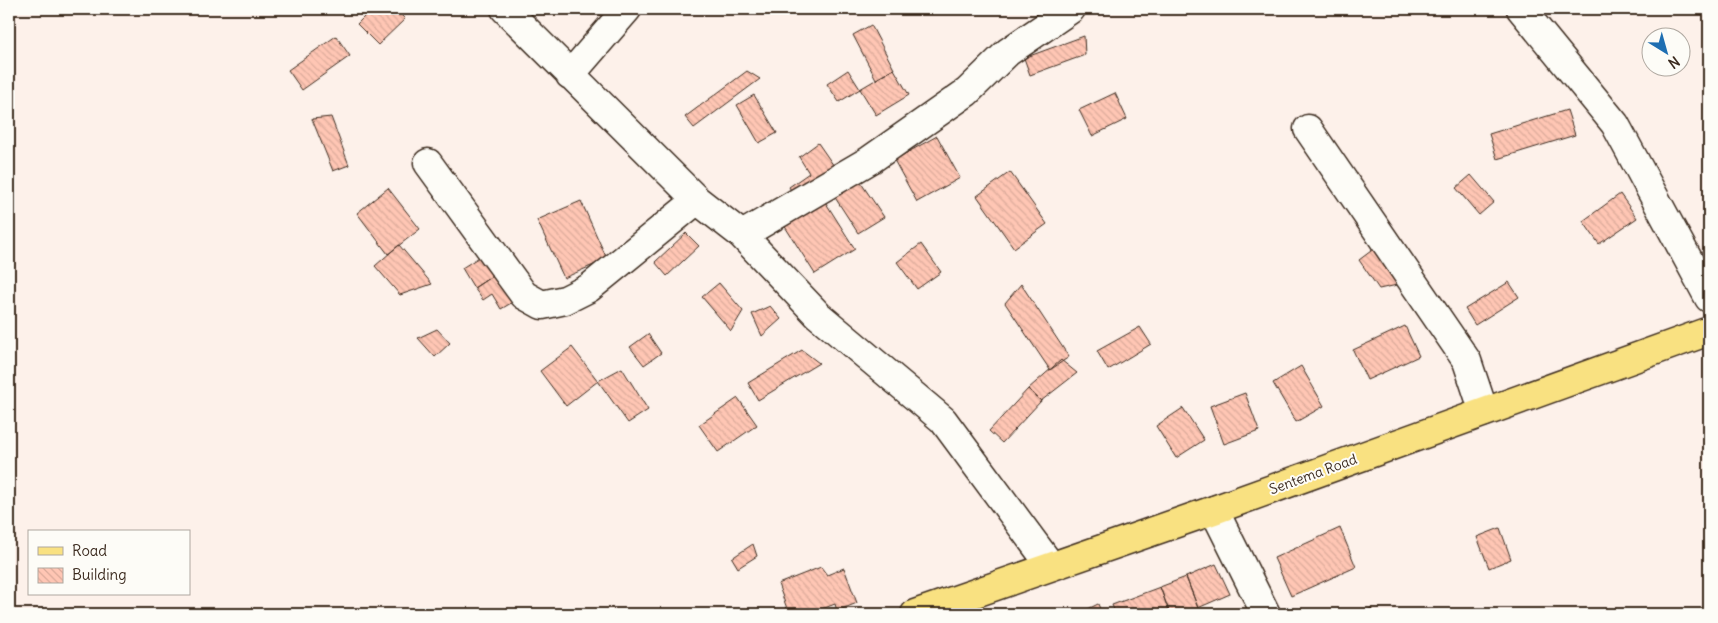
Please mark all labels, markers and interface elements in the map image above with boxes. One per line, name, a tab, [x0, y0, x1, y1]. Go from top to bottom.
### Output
north arrow	[1640, 28, 1690, 78]
text: N	[1665, 52, 1683, 72]
street label: Sentema Road	[1267, 450, 1359, 498]
legend	[28, 530, 190, 596]
text: Road	[72, 541, 107, 560]
text: Building	[72, 565, 127, 584]

